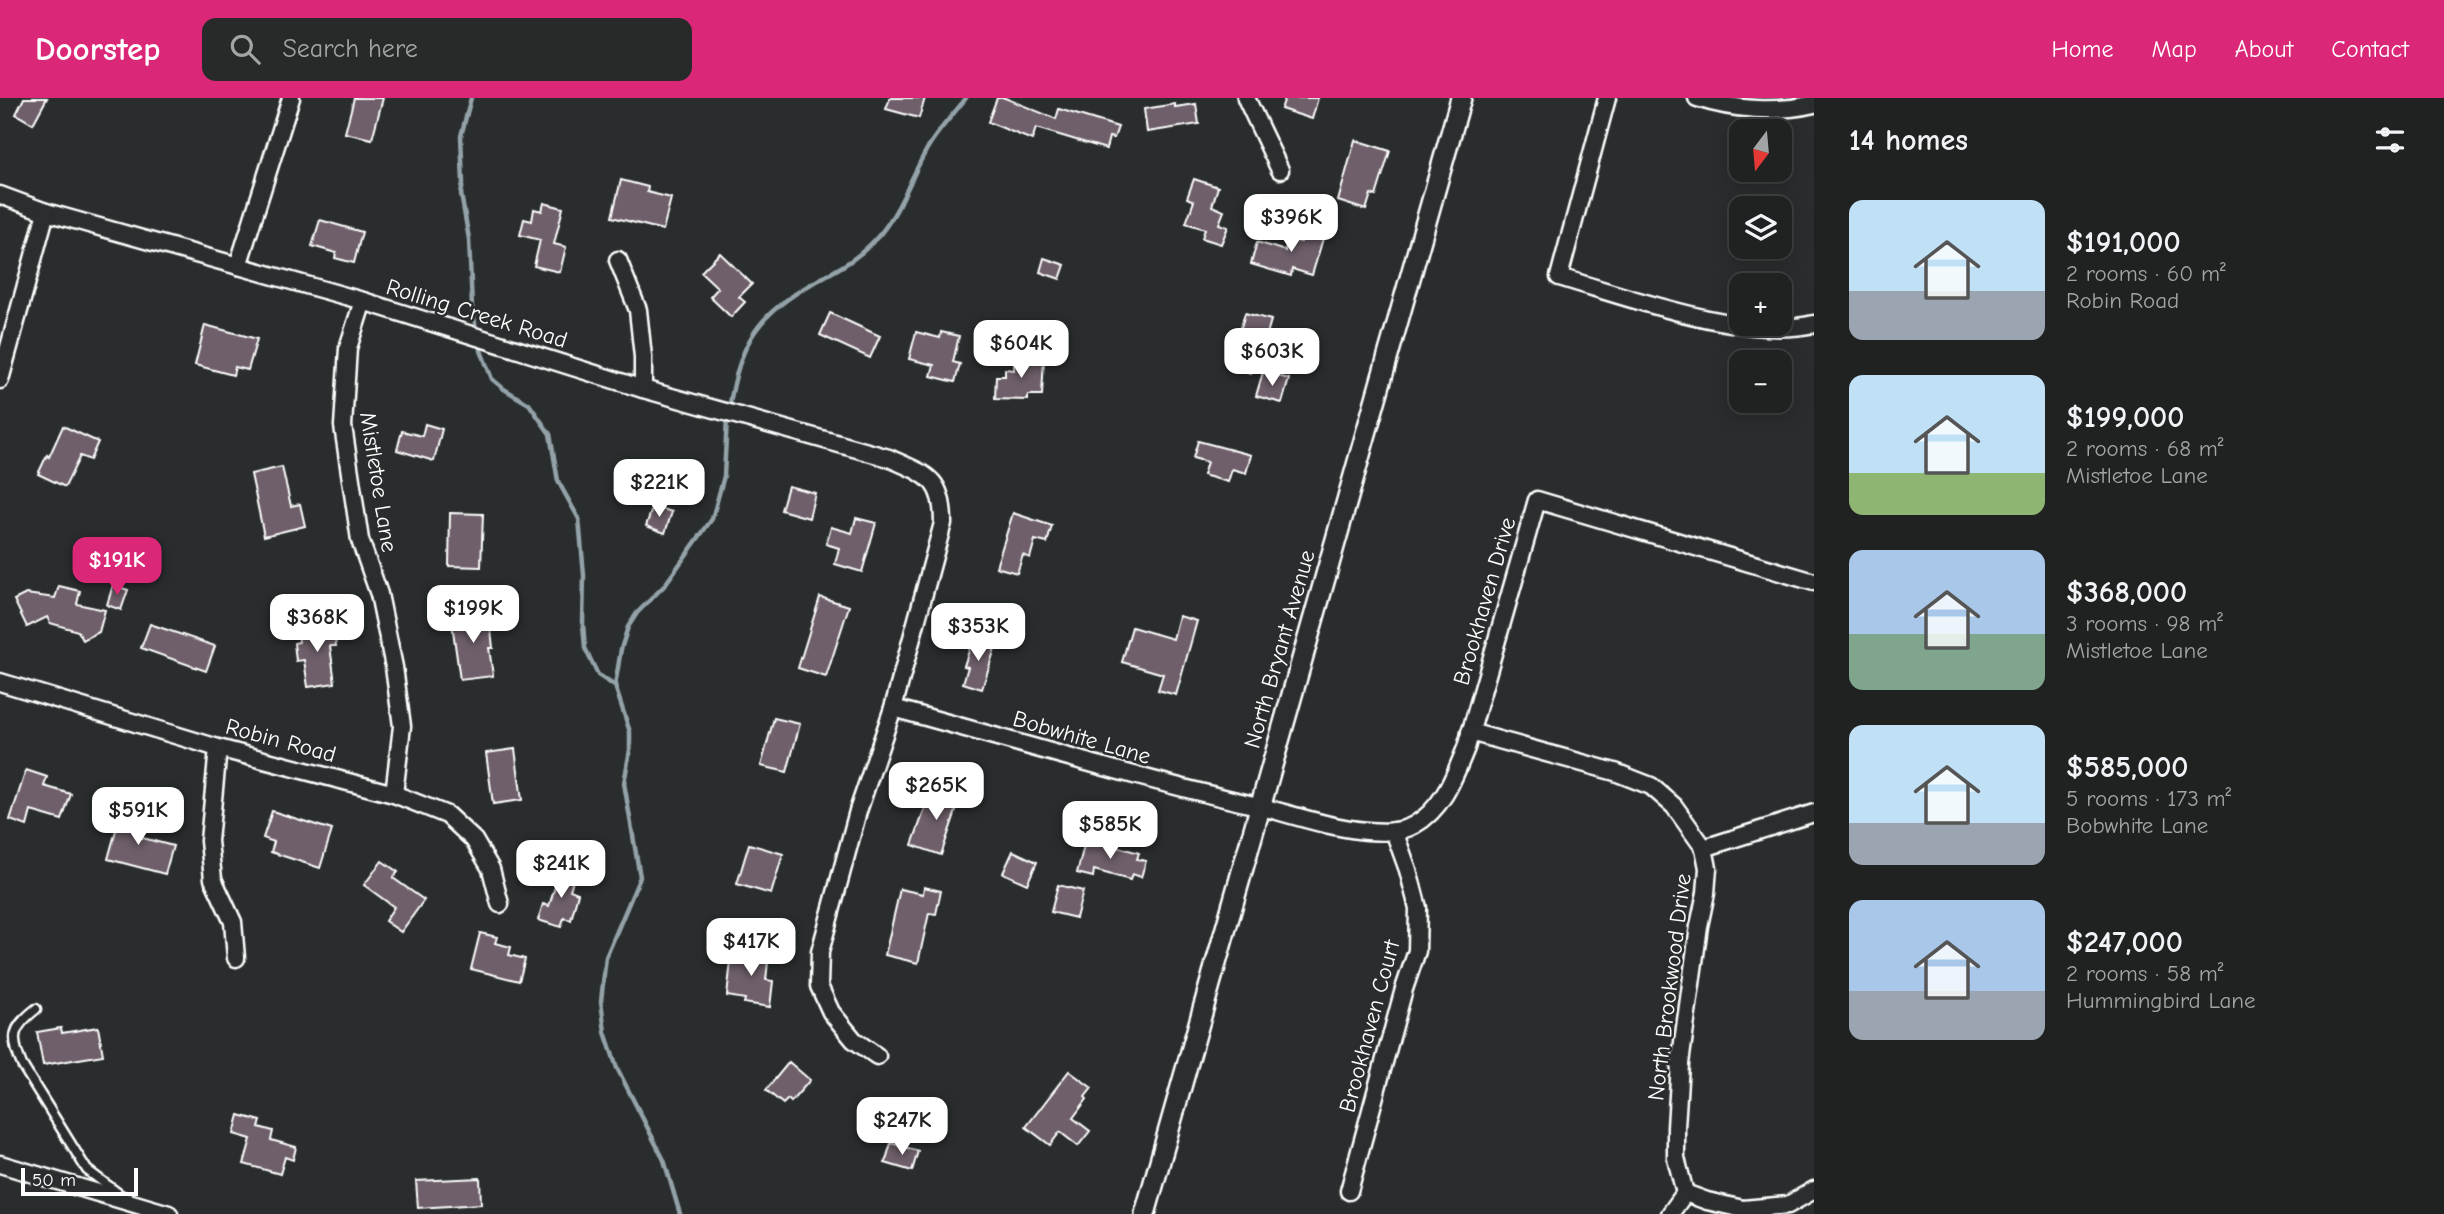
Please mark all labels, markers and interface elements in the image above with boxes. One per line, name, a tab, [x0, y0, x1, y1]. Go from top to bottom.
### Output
search box	[202, 18, 692, 81]
text: Doorstep	[35, 30, 160, 68]
icon: search	[226, 30, 264, 68]
text: Search here	[282, 34, 418, 64]
text: Home	[2052, 35, 2113, 63]
text: Map	[2151, 35, 2197, 63]
text: About	[2235, 35, 2293, 63]
text: Contact	[2331, 35, 2409, 63]
north arrow	[1729, 119, 1792, 182]
map controls	[1729, 119, 1792, 413]
icon: filters	[2371, 121, 2409, 159]
text: 14 homes	[1849, 123, 1968, 158]
pin: $396K	[1242, 194, 1340, 254]
button: layers	[1729, 196, 1792, 259]
text: $396K	[1260, 203, 1322, 230]
text: $191,000	[2066, 225, 2181, 260]
icon: home	[1905, 228, 1989, 312]
text: 2 rooms · 60 m²	[2066, 260, 2226, 287]
street label: Rolling Creek Road	[383, 273, 571, 354]
button: +	[1729, 273, 1792, 336]
text: Robin Road	[2066, 287, 2179, 314]
pin: $604K	[972, 320, 1070, 380]
pin: $603K	[1223, 328, 1321, 388]
text: $604K	[990, 329, 1052, 356]
text: $603K	[1240, 337, 1304, 364]
button: −	[1729, 350, 1792, 413]
text: $199,000	[2066, 400, 2184, 435]
icon: home	[1905, 403, 1989, 487]
street label: Mistletoe Lane	[354, 410, 403, 554]
text: 2 rooms · 68 m²	[2066, 435, 2224, 462]
pin: $221K	[610, 460, 708, 519]
text: Mistletoe Lane	[2066, 462, 2208, 489]
text: $221K	[630, 468, 688, 495]
street label: Brookhaven Drive	[1448, 514, 1521, 688]
pin: $191K	[68, 538, 166, 597]
text: $191K	[89, 546, 145, 573]
street label: North Bryant Avenue	[1238, 547, 1321, 752]
text: $368,000	[2066, 575, 2187, 610]
icon: home	[1905, 578, 1989, 662]
pin: $199K	[424, 586, 522, 645]
pin: $368K	[268, 594, 366, 654]
text: $199K	[443, 594, 503, 621]
text: $368K	[286, 603, 348, 630]
pin: $353K	[929, 603, 1027, 663]
text: 3 rooms · 98 m²	[2066, 610, 2223, 637]
text: $353K	[947, 612, 1009, 639]
text: Mistletoe Lane	[2066, 637, 2208, 664]
street label: Bobwhite Lane	[1010, 705, 1154, 770]
street label: Robin Road	[223, 713, 339, 768]
text: $585,000	[2066, 750, 2189, 785]
icon: home	[1905, 753, 1989, 837]
pin: $265K	[887, 762, 985, 822]
text: $265K	[905, 771, 967, 798]
text: 5 rooms · 173 m²	[2066, 785, 2231, 812]
pin: $591K	[89, 788, 187, 847]
text: $591K	[108, 796, 168, 823]
pin: $585K	[1061, 802, 1159, 861]
text: $585K	[1079, 810, 1142, 837]
text: Bobwhite Lane	[2066, 812, 2208, 839]
pin: $241K	[512, 840, 610, 900]
text: $241K	[532, 849, 590, 876]
street label: North Brookwood Drive	[1642, 872, 1697, 1102]
pin: $417K	[702, 918, 800, 978]
text: $247,000	[2066, 925, 2183, 960]
text: $417K	[723, 927, 779, 954]
icon: home	[1905, 928, 1989, 1012]
street label: Brookhaven Court	[1333, 936, 1406, 1115]
text: 2 rooms · 58 m²	[2066, 960, 2224, 987]
text: Hummingbird Lane	[2066, 987, 2256, 1014]
pin: $247K	[853, 1098, 951, 1157]
text: $247K	[873, 1106, 931, 1133]
scale bar	[21, 1165, 138, 1197]
text: 50 m	[32, 1169, 76, 1191]

